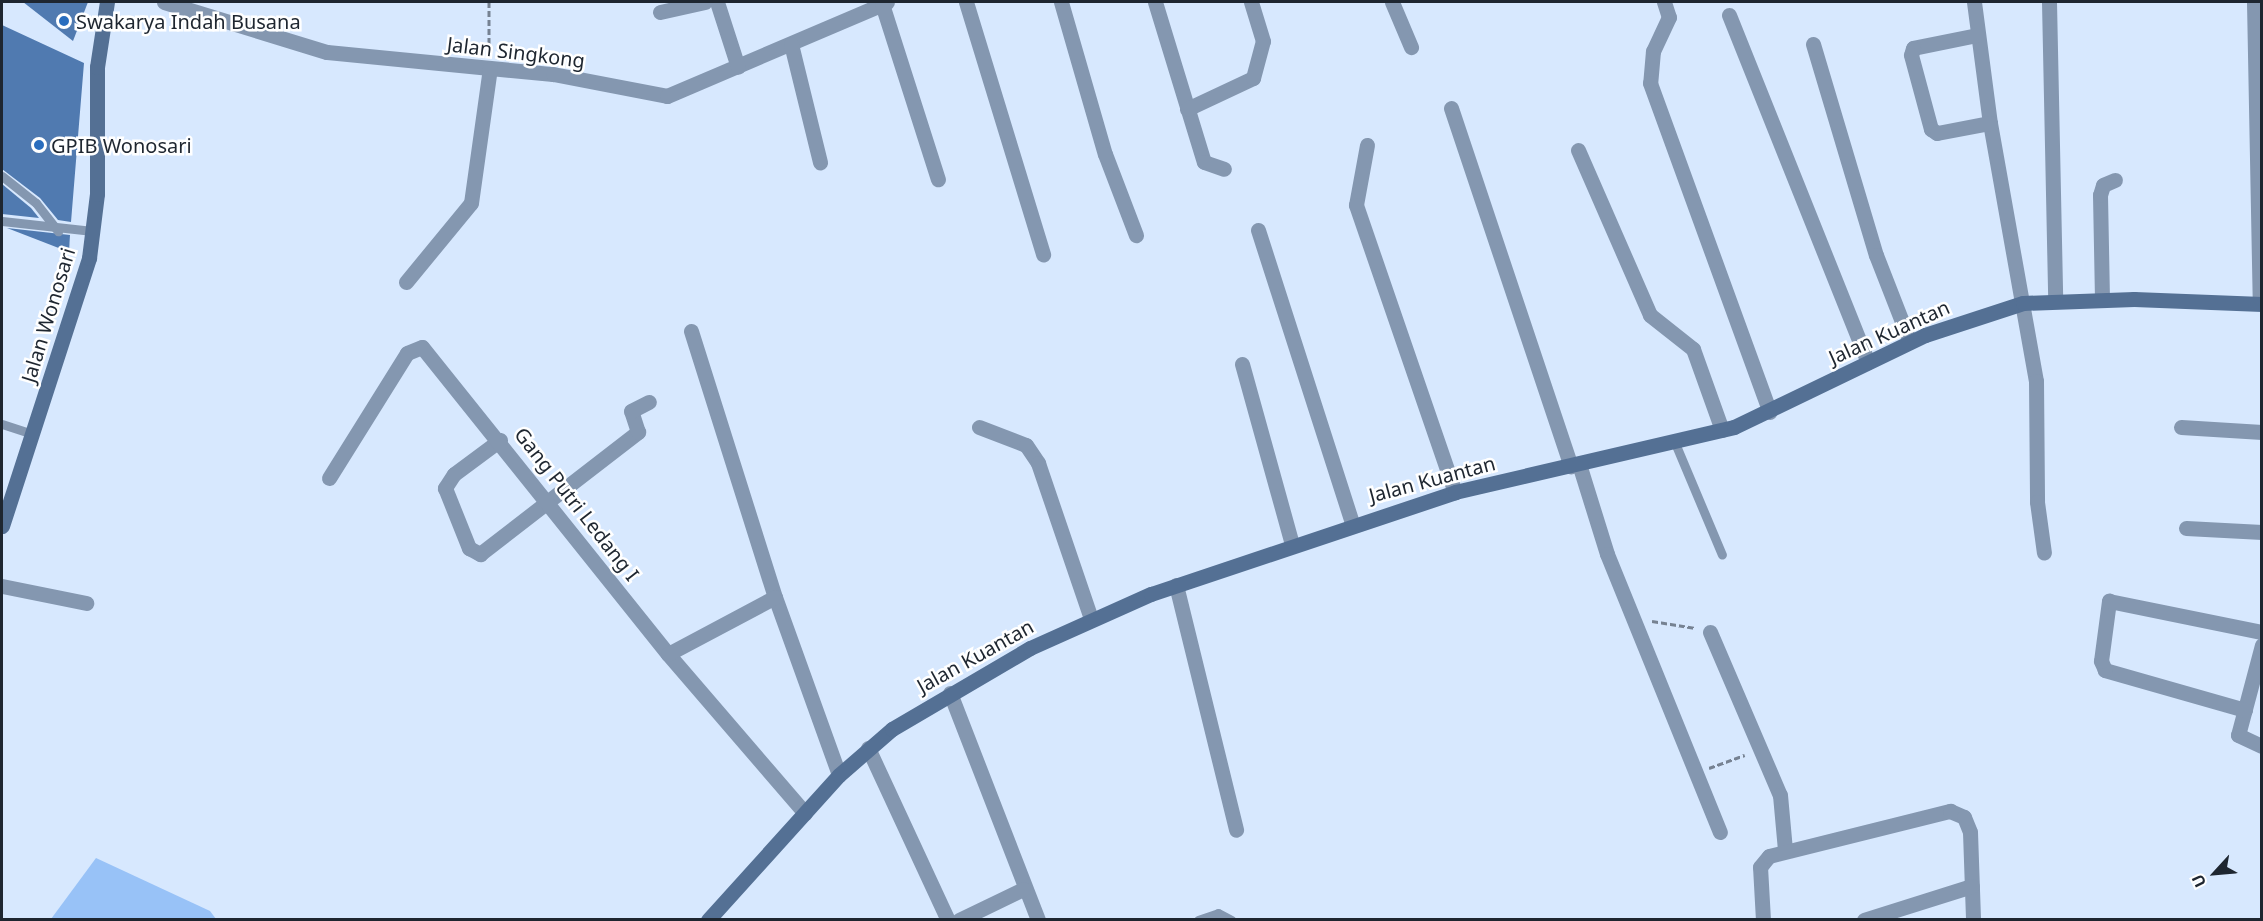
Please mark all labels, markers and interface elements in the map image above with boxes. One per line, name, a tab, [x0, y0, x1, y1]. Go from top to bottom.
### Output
place label: Swakarya Indah Busana	[76, 9, 301, 33]
marker: Swakarya Indah Busana	[57, 14, 71, 28]
street label: Jalan Singkong	[446, 32, 586, 72]
place label: GPIB Wonosari	[51, 133, 192, 157]
marker: GPIB Wonosari	[32, 138, 46, 152]
street label: Jalan Wonosari	[16, 245, 80, 385]
street label: Jalan Kuantan	[1825, 295, 1953, 369]
street label: Gang Putri Ledang I	[510, 423, 644, 585]
street label: Jalan Kuantan	[1366, 451, 1498, 507]
street label: Jalan Kuantan	[912, 614, 1038, 698]
north arrow	[2185, 843, 2245, 903]
text: U	[2186, 871, 2211, 891]

